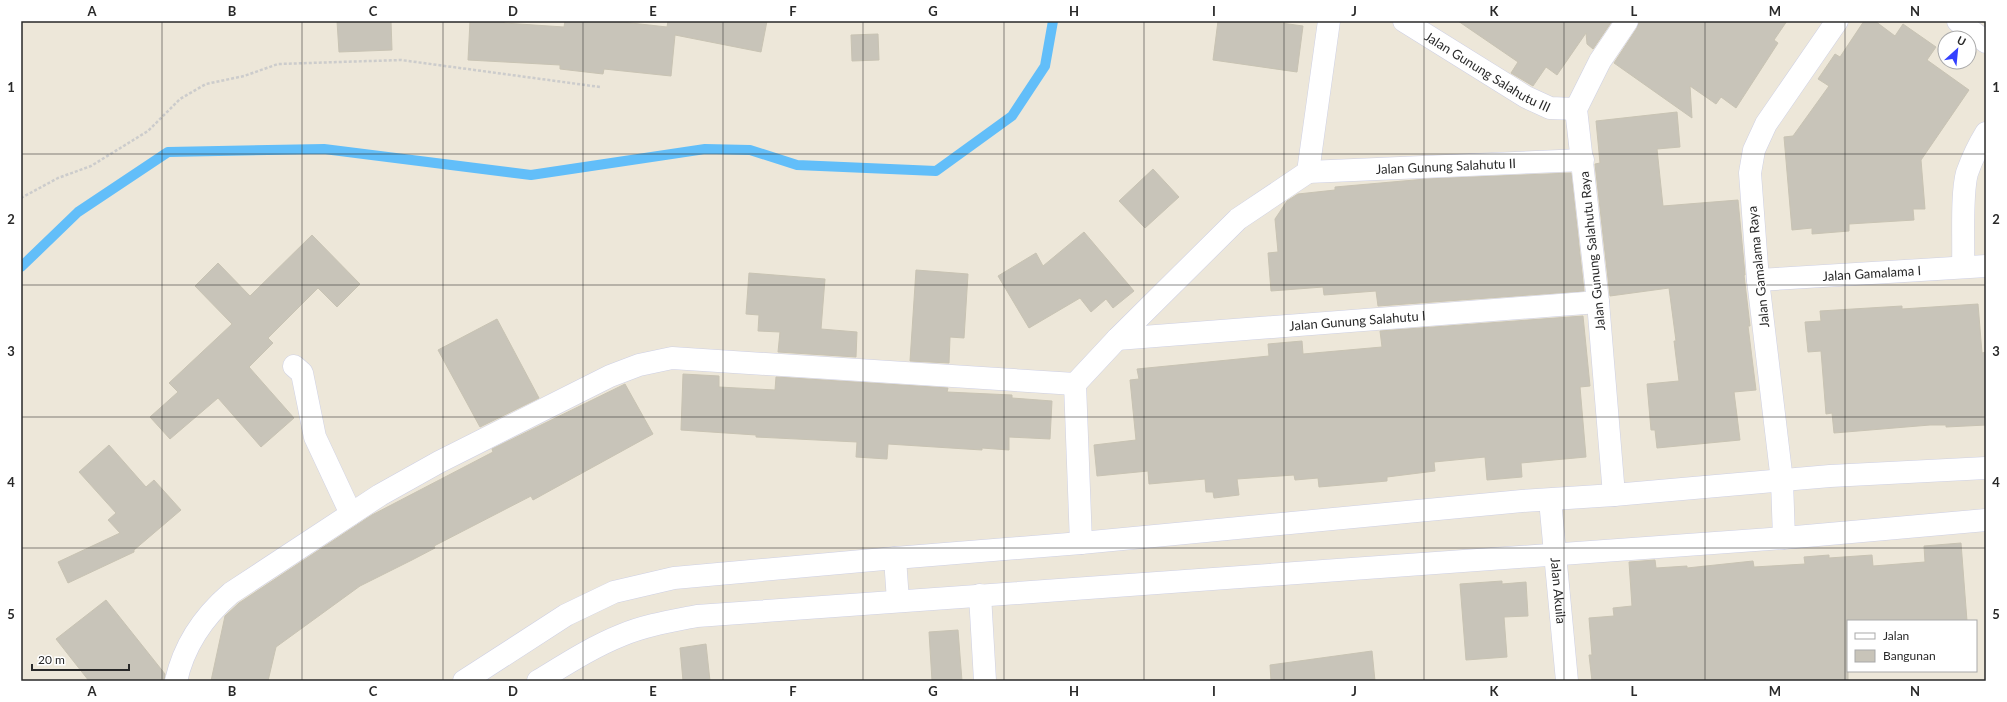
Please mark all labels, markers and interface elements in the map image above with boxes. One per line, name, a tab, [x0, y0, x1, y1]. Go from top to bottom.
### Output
text: A	[86, 3, 97, 19]
text: B	[228, 3, 237, 19]
text: C	[369, 3, 378, 19]
text: D	[508, 3, 518, 19]
text: E	[649, 3, 657, 19]
text: F	[789, 3, 797, 19]
text: G	[928, 3, 938, 19]
text: H	[1069, 3, 1079, 19]
text: I	[1212, 3, 1216, 19]
text: J	[1351, 3, 1357, 19]
text: K	[1490, 3, 1500, 19]
text: L	[1631, 3, 1638, 19]
text: M	[1769, 3, 1781, 19]
text: N	[1910, 3, 1920, 19]
street label: Jalan Gunung Salahutu III	[1422, 28, 1553, 115]
north arrow	[1937, 30, 1977, 70]
text: U	[1955, 33, 1968, 48]
text: 1	[7, 79, 15, 95]
text: 1	[1992, 79, 2000, 95]
street label: Jalan Gunung Salahutu II	[1375, 155, 1516, 177]
street label: Jalan Gunung Salahutu Raya	[1576, 170, 1608, 332]
street label: Jalan Gamalama Raya	[1744, 205, 1772, 329]
text: 2	[7, 211, 15, 227]
text: 2	[1992, 211, 2000, 227]
street label: Jalan Gamalama I	[1822, 262, 1922, 284]
street label: Jalan Gunung Salahutu I	[1289, 307, 1426, 334]
text: 3	[7, 343, 15, 359]
text: 3	[1992, 343, 2000, 359]
text: 4	[7, 474, 15, 490]
text: 4	[1992, 474, 2000, 490]
street label: Jalan Akuila	[1547, 557, 1570, 625]
text: 5	[7, 606, 15, 622]
text: 5	[1992, 606, 2000, 622]
legend	[1847, 620, 1977, 672]
text: Jalan	[1883, 628, 1909, 643]
scale bar	[32, 646, 129, 672]
text: Bangunan	[1883, 648, 1936, 663]
text: 20 m	[38, 652, 65, 667]
text: A	[86, 683, 97, 699]
text: B	[228, 683, 237, 699]
text: C	[369, 683, 378, 699]
text: D	[508, 683, 518, 699]
text: E	[649, 683, 657, 699]
text: F	[789, 683, 797, 699]
text: G	[928, 683, 938, 699]
text: H	[1069, 683, 1079, 699]
text: I	[1212, 683, 1216, 699]
text: J	[1351, 683, 1357, 699]
text: K	[1490, 683, 1500, 699]
text: L	[1631, 683, 1638, 699]
text: M	[1769, 683, 1781, 699]
text: N	[1910, 683, 1920, 699]

